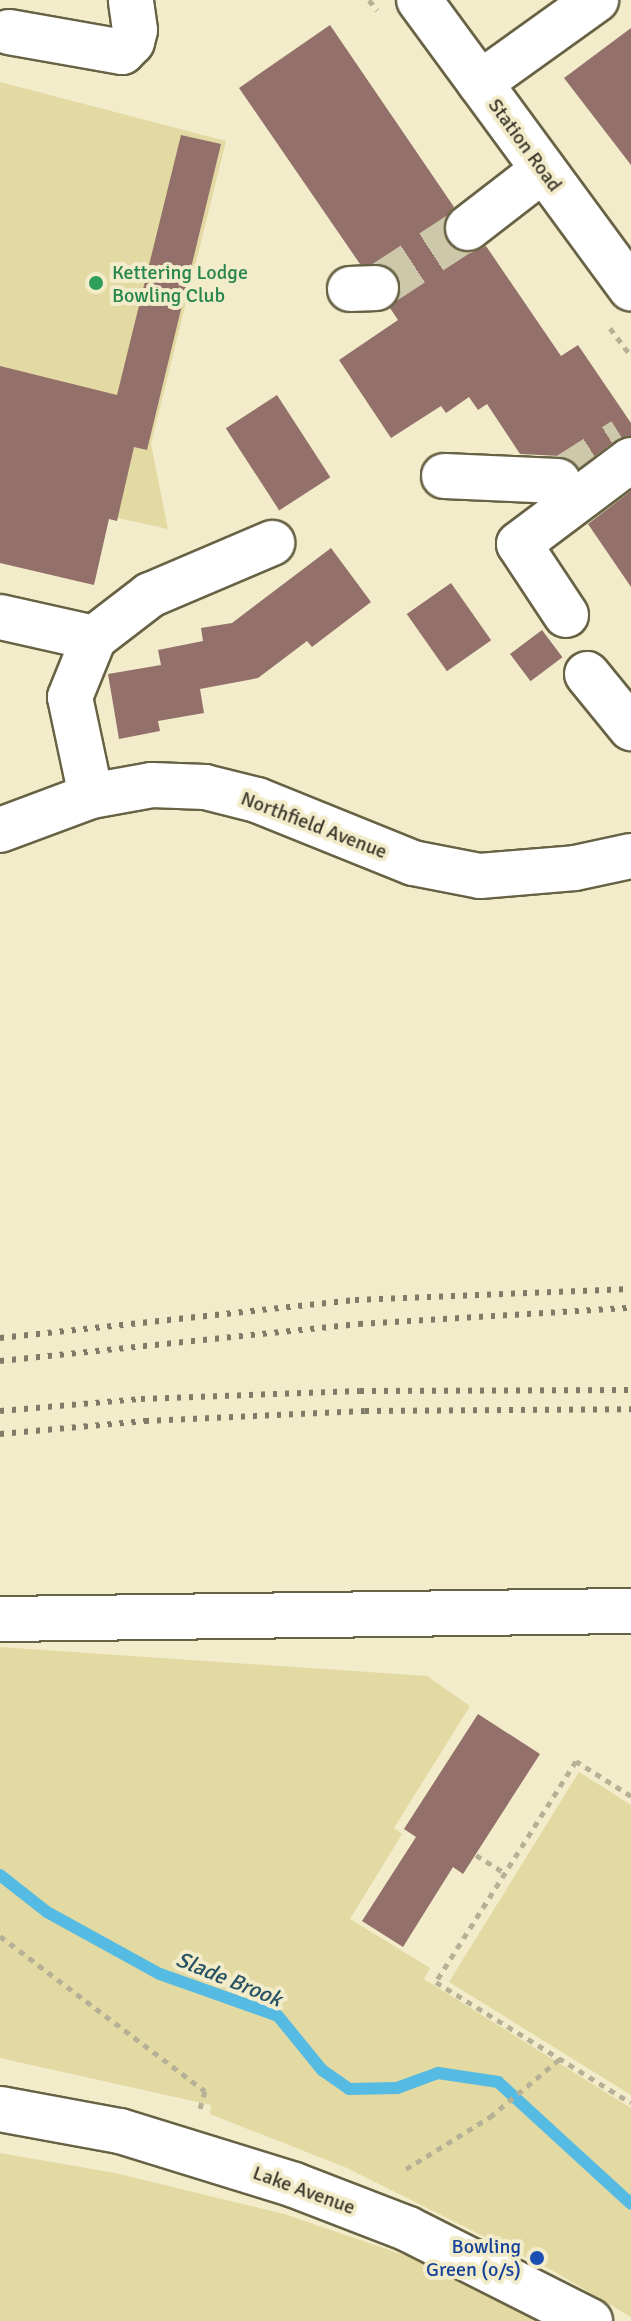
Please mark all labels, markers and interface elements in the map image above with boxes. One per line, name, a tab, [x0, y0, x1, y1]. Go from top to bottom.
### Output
street label: Station Road	[483, 94, 567, 196]
place label: Kettering Lodge Bowling Club	[112, 260, 248, 307]
marker: Kettering Lodge Bowling Club	[87, 274, 105, 292]
street label: Northfield Avenue	[238, 786, 390, 864]
water label: Slade Brook	[172, 1946, 286, 2012]
street label: Lake Avenue	[250, 2160, 358, 2220]
place label: Bowling Green (o/s)	[426, 2234, 521, 2281]
marker: Bowling Green (o/s)	[528, 2249, 546, 2267]

